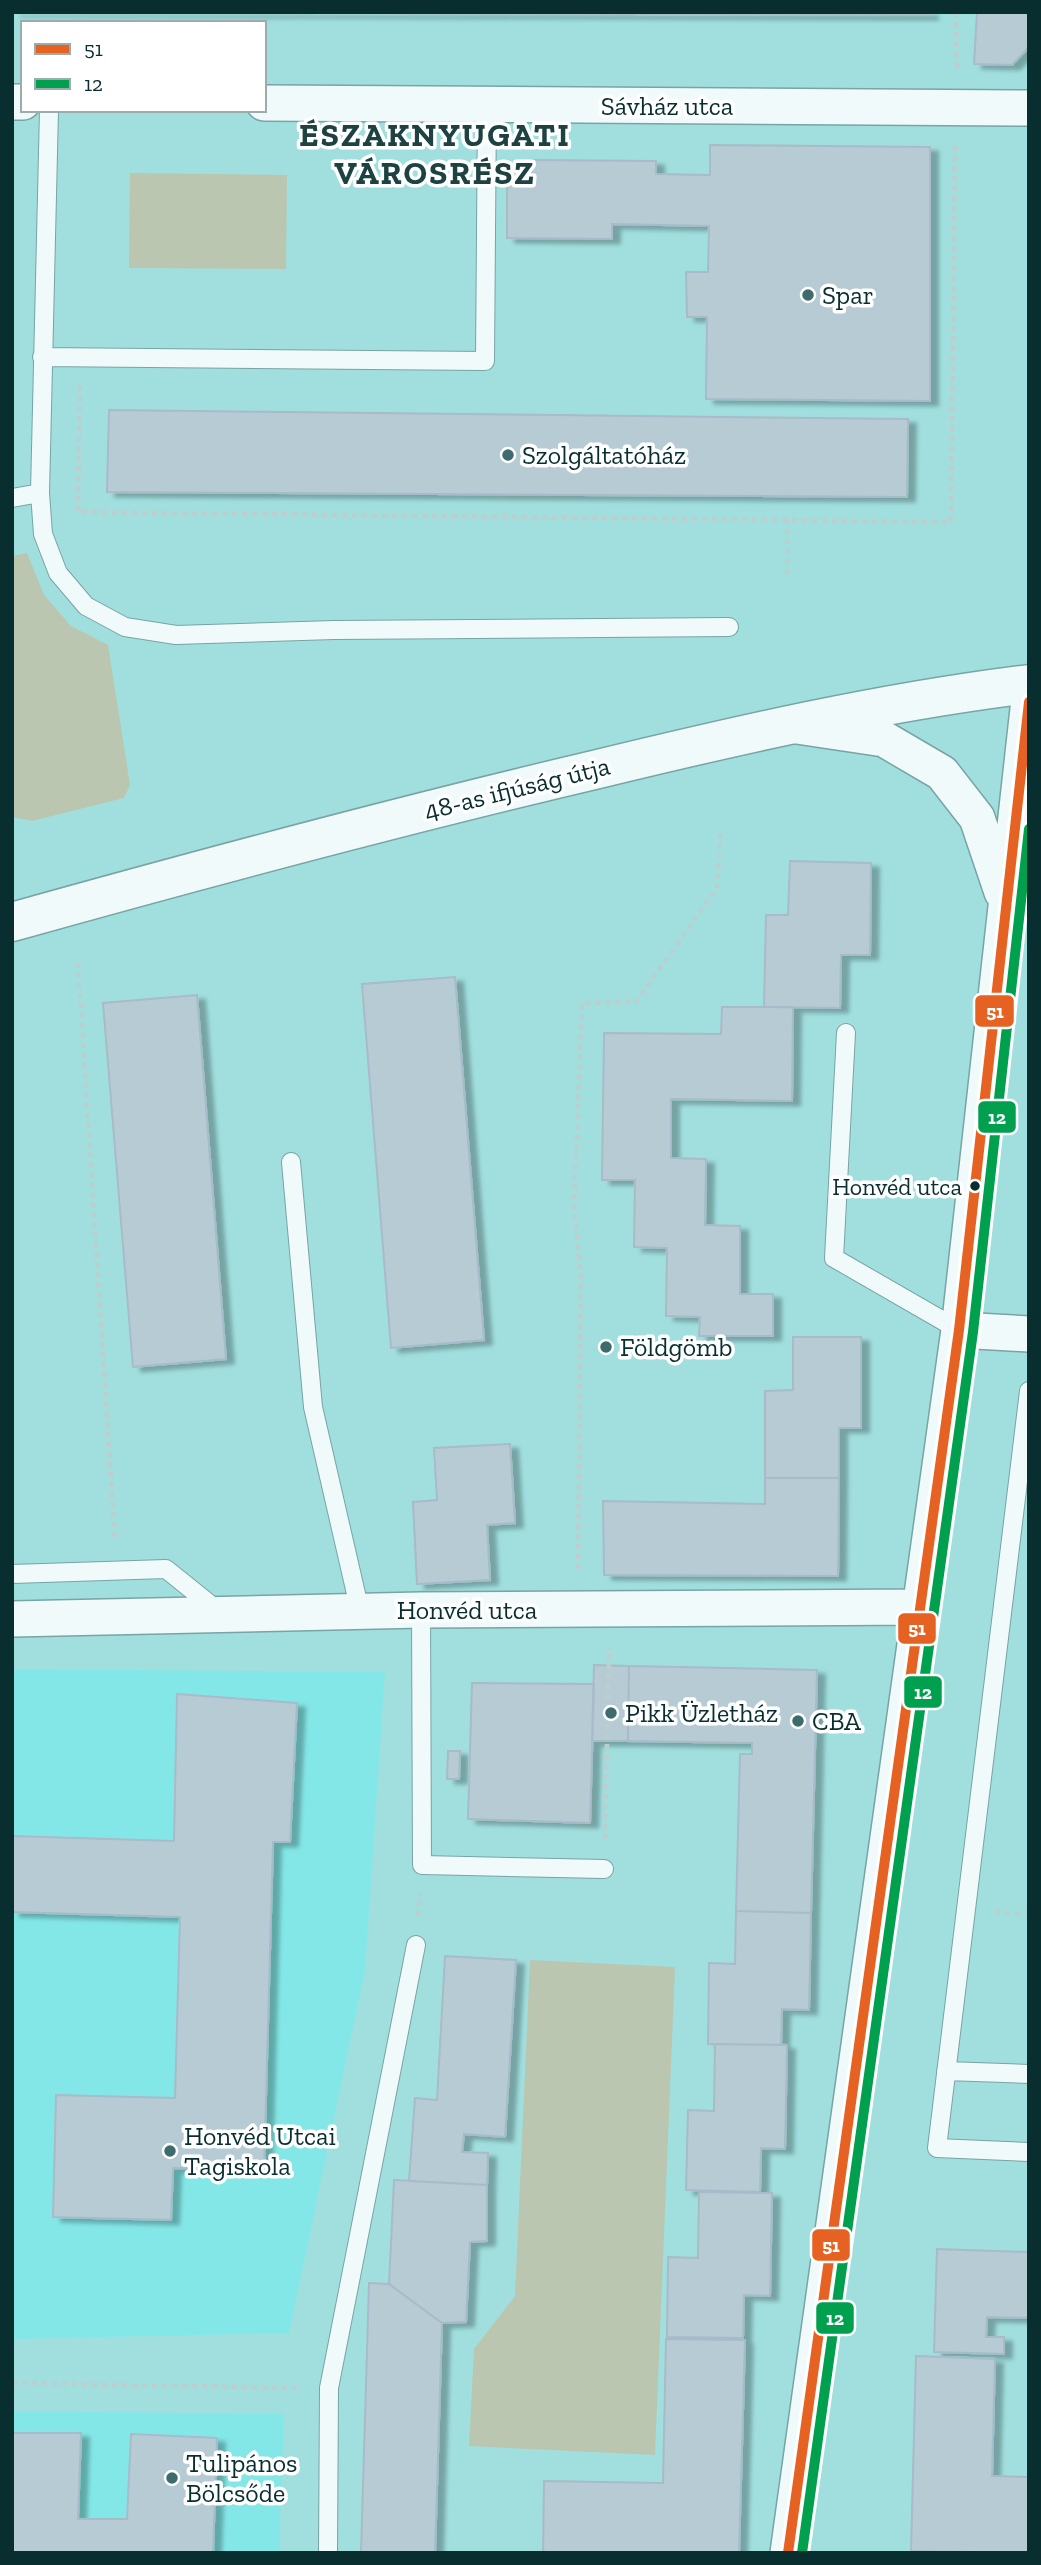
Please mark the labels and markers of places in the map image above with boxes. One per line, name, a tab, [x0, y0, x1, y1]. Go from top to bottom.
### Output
place label: Spar	[822, 279, 874, 311]
marker: Spar	[800, 287, 816, 303]
place label: Szolgáltatóház	[522, 439, 686, 471]
marker: Szolgáltatóház	[500, 447, 516, 463]
place label: Honvéd utca	[832, 1172, 962, 1201]
marker: Honvéd utca	[968, 1179, 982, 1193]
place label: Földgömb	[620, 1331, 732, 1363]
marker: Földgömb	[598, 1339, 614, 1355]
place label: Pikk Üzletház	[625, 1697, 778, 1729]
marker: Pikk Üzletház	[603, 1705, 619, 1721]
place label: CBA	[812, 1705, 862, 1737]
marker: CBA	[790, 1713, 806, 1729]
place label: Honvéd Utcai Tagiskola	[184, 2120, 336, 2182]
marker: Honvéd Utcai Tagiskola	[162, 2143, 178, 2159]
place label: Tulipános Bölcsőde	[186, 2447, 297, 2509]
marker: Tulipános Bölcsőde	[164, 2470, 180, 2486]

